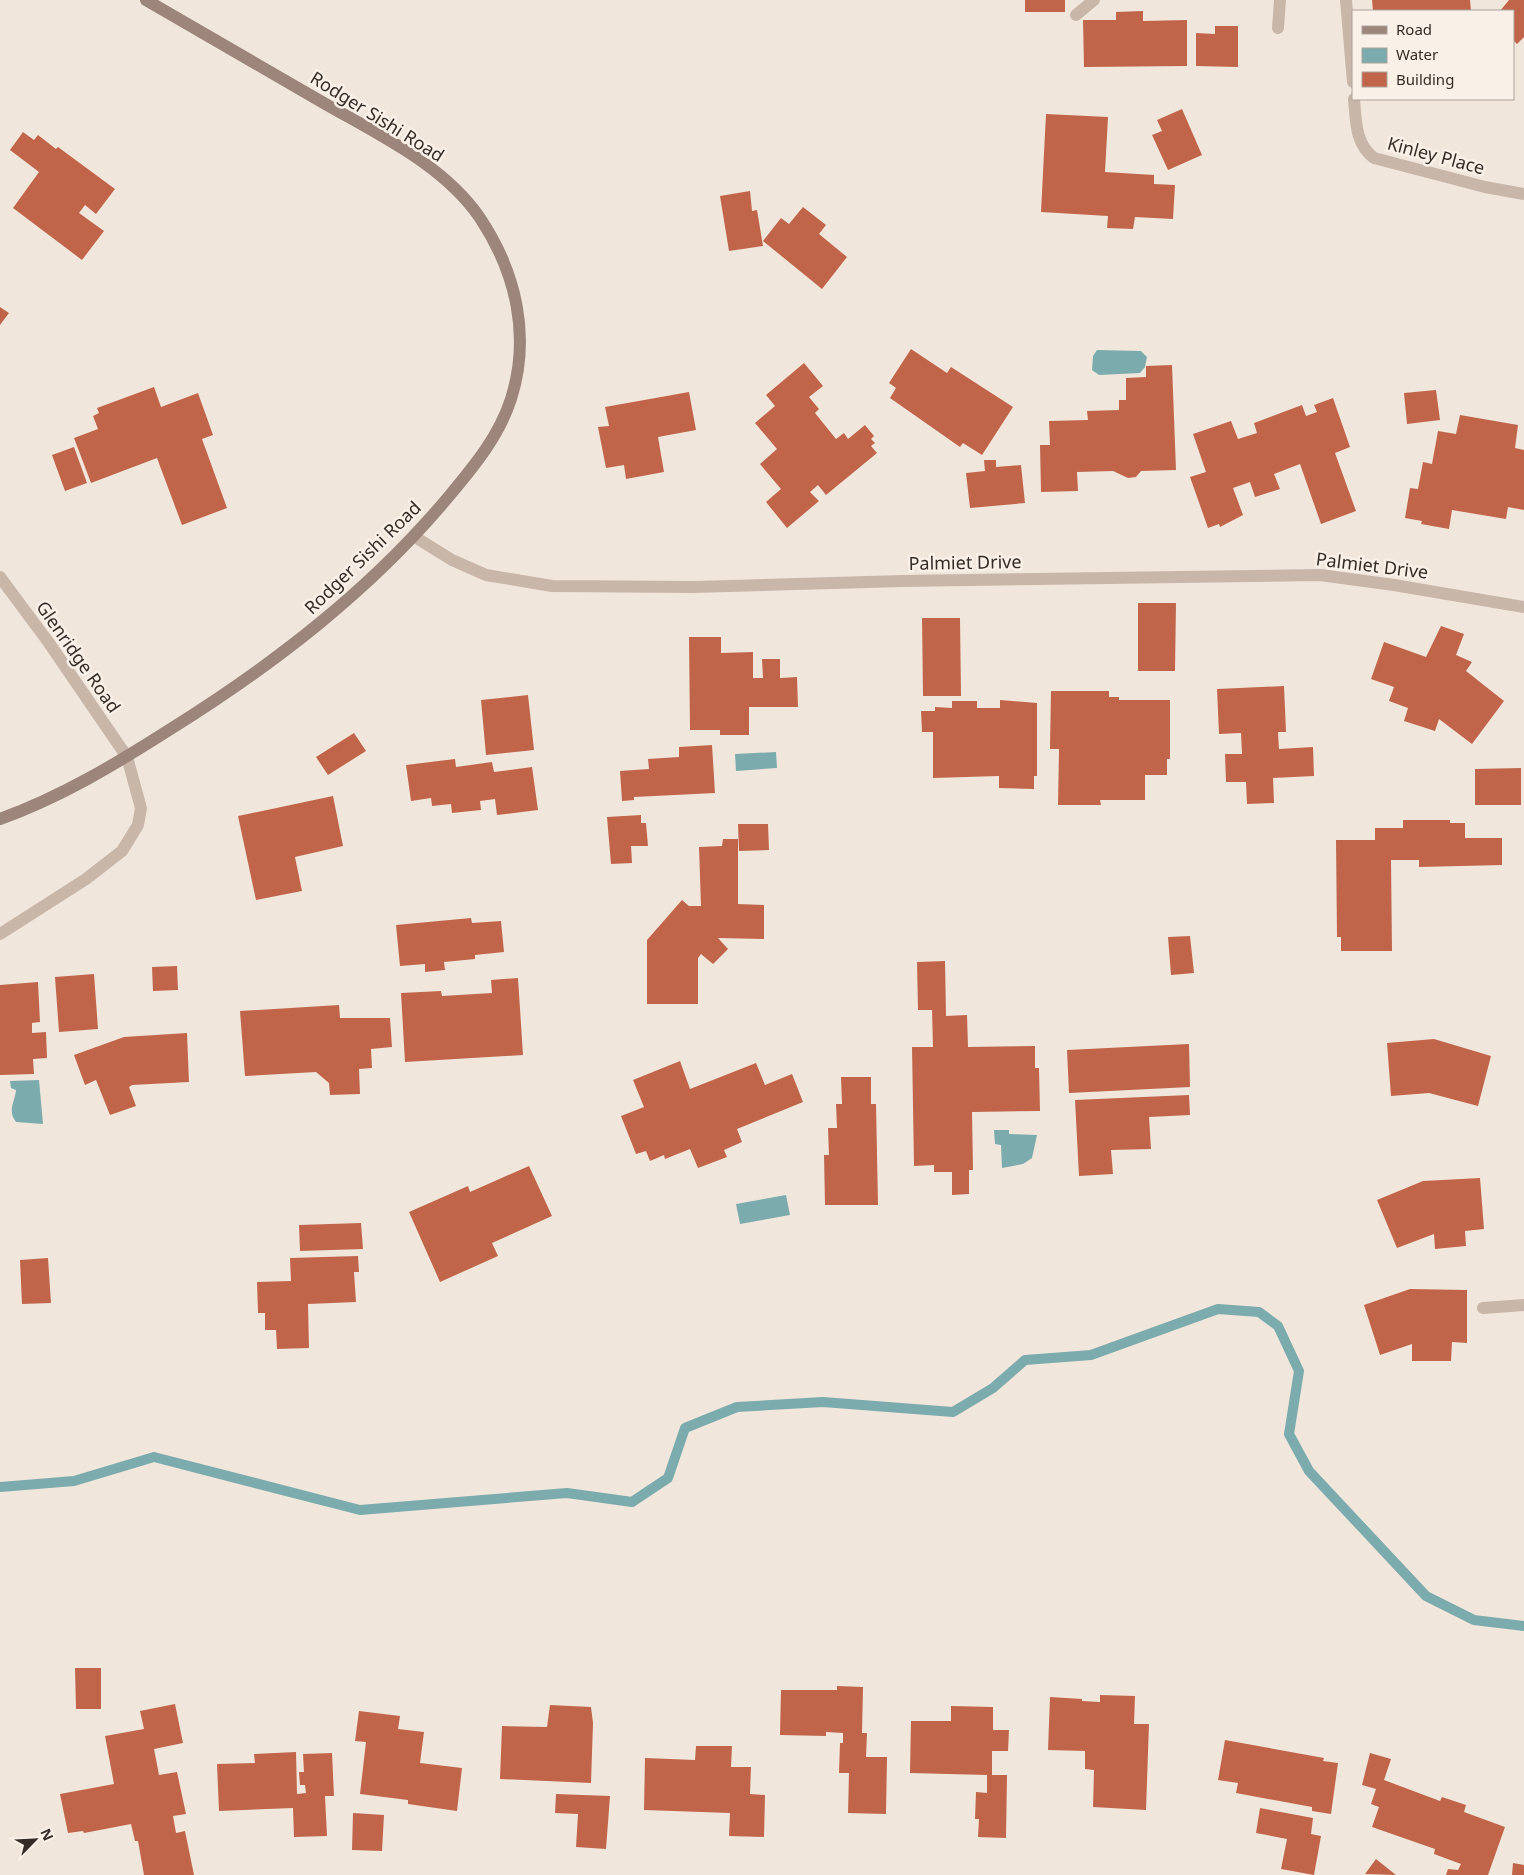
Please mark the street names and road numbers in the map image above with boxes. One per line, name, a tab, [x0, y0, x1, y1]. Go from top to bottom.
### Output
street label: Rodger Sishi Road	[306, 65, 449, 167]
street label: Kinley Place	[1385, 131, 1487, 180]
street label: Rodger Sishi Road	[299, 495, 426, 619]
street label: Palmiet Drive	[1315, 546, 1430, 584]
street label: Palmiet Drive	[908, 549, 1022, 575]
street label: Glenridge Road	[31, 596, 126, 717]

